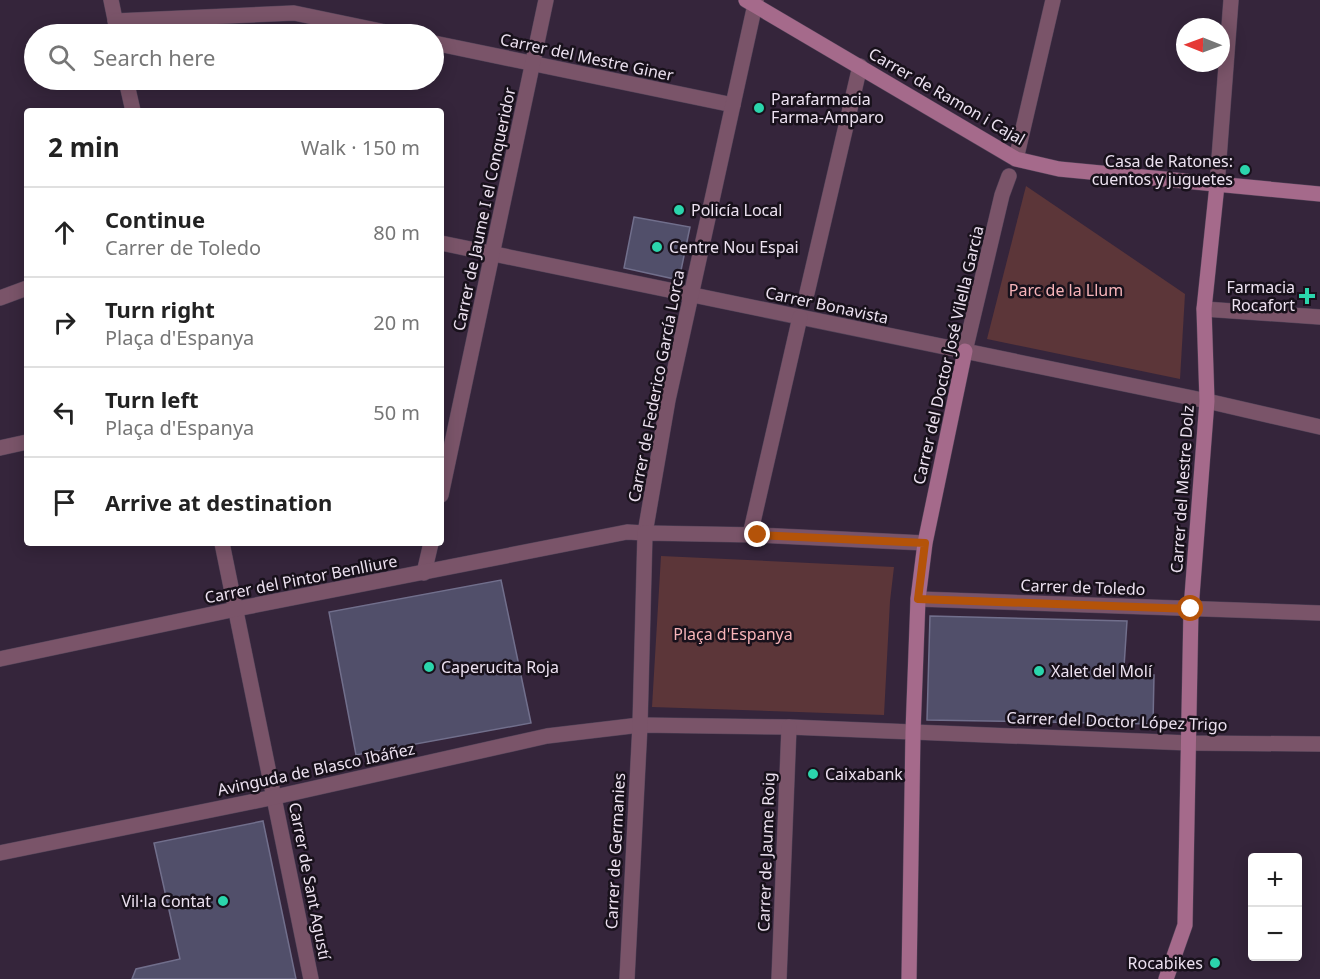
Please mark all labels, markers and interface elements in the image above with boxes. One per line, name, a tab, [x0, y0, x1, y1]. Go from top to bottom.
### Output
north arrow	[1176, 18, 1230, 72]
search box	[24, 24, 444, 90]
street label: Carrer del Mestre Giner	[498, 28, 676, 86]
icon: search	[45, 41, 78, 74]
text: Search here	[93, 42, 215, 72]
street label: Carrer de Ramon i Cajal	[865, 42, 1029, 150]
street label: Carrer de Jaume I el Conqueridor	[447, 85, 521, 333]
place label: Parafarmacia Farma-Amparo	[771, 88, 884, 128]
marker: Parafarmacia Farma-Amparo	[752, 101, 766, 115]
text: 2 min	[48, 129, 120, 165]
text: Walk · 150 m	[301, 134, 420, 161]
place label: Casa de Ratones: cuentos y juguetes	[1092, 150, 1233, 190]
marker: Casa de Ratones: cuentos y juguetes	[1238, 163, 1252, 177]
place label: Policía Local	[691, 199, 782, 221]
marker: Policía Local	[672, 203, 686, 217]
text: Continue	[105, 204, 205, 234]
icon: ahead	[48, 216, 81, 249]
text: 80 m	[373, 219, 420, 246]
street label: Carrer del Doctor José Vilella Garcia	[907, 223, 989, 487]
text: Carrer de Toledo	[105, 234, 261, 261]
place label: Centre Nou Espai	[669, 236, 799, 258]
marker: Centre Nou Espai	[650, 240, 664, 254]
street label: Carrer de Federico García Lorca	[623, 268, 689, 504]
place label: Farmacia Rocafort	[1226, 276, 1295, 316]
park label: Parc de la Llum	[1009, 279, 1123, 301]
street label: Carrer Bonavista	[763, 281, 891, 329]
marker: Farmacia Rocafort	[1300, 289, 1314, 303]
text: Turn right	[105, 294, 215, 324]
icon: right	[48, 306, 81, 339]
text: 20 m	[373, 309, 420, 336]
text: Plaça d'Espanya	[105, 324, 254, 351]
text: Turn left	[105, 384, 199, 414]
icon: left	[48, 396, 81, 429]
text: 50 m	[373, 399, 420, 426]
street label: Carrer del Mestre Dolz	[1165, 404, 1199, 574]
text: Plaça d'Espanya	[105, 414, 254, 441]
icon: arrive	[48, 486, 81, 519]
text: Arrive at destination	[105, 487, 332, 517]
route end	[744, 521, 770, 547]
street label: Carrer del Pintor Benlliure	[203, 550, 399, 608]
street label: Carrer de Toledo	[1020, 574, 1146, 600]
route start	[1177, 595, 1203, 621]
park label: Plaça d'Espanya	[673, 623, 793, 645]
place label: Caperucita Roja	[441, 656, 559, 678]
marker: Caperucita Roja	[422, 660, 436, 674]
place label: Xalet del Molí	[1051, 660, 1153, 682]
marker: Xalet del Molí	[1032, 664, 1046, 678]
street label: Carrer del Doctor López Trigo	[1006, 706, 1228, 736]
street label: Avinguda de Blasco Ibáñez	[215, 737, 417, 801]
place label: Caixabank	[825, 763, 903, 785]
marker: Caixabank	[806, 767, 820, 781]
street label: Carrer de Germanies	[600, 772, 630, 930]
street label: Carrer de Jaume Roig	[752, 772, 780, 932]
street label: Carrer de Sant Agustí	[284, 800, 336, 962]
map controls	[1248, 853, 1302, 961]
button: +	[1248, 853, 1302, 907]
place label: Vil·la Contat	[121, 890, 211, 912]
marker: Vil·la Contat	[216, 894, 230, 908]
button: −	[1248, 907, 1302, 961]
place label: Rocabikes	[1128, 952, 1203, 974]
marker: Rocabikes	[1208, 956, 1222, 970]

